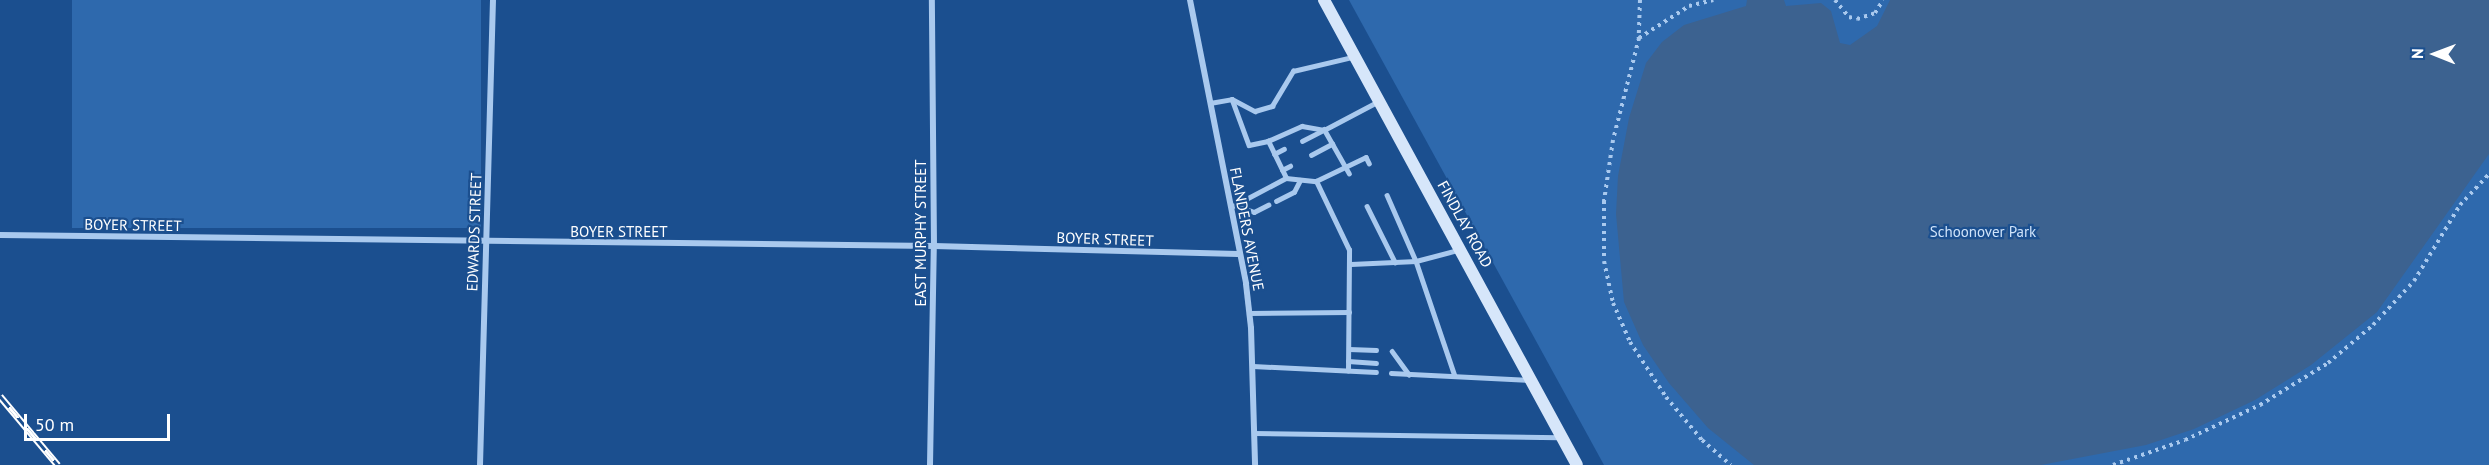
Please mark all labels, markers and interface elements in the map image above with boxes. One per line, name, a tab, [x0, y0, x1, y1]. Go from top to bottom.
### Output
north arrow	[2405, 24, 2465, 84]
text: N	[2407, 48, 2427, 59]
street label: EAST MURPHY STREET	[912, 159, 930, 307]
street label: FLANDERS AVENUE	[1226, 166, 1268, 292]
street label: EDWARDS STREET	[463, 172, 485, 292]
street label: FINDLAY ROAD	[1434, 177, 1496, 271]
street label: BOYER STREET	[84, 215, 182, 235]
street label: BOYER STREET	[570, 223, 668, 241]
park label: Schoonover Park	[1930, 223, 2036, 241]
street label: BOYER STREET	[1056, 228, 1154, 250]
scale bar	[27, 402, 172, 440]
text: 50 m	[35, 413, 74, 436]

